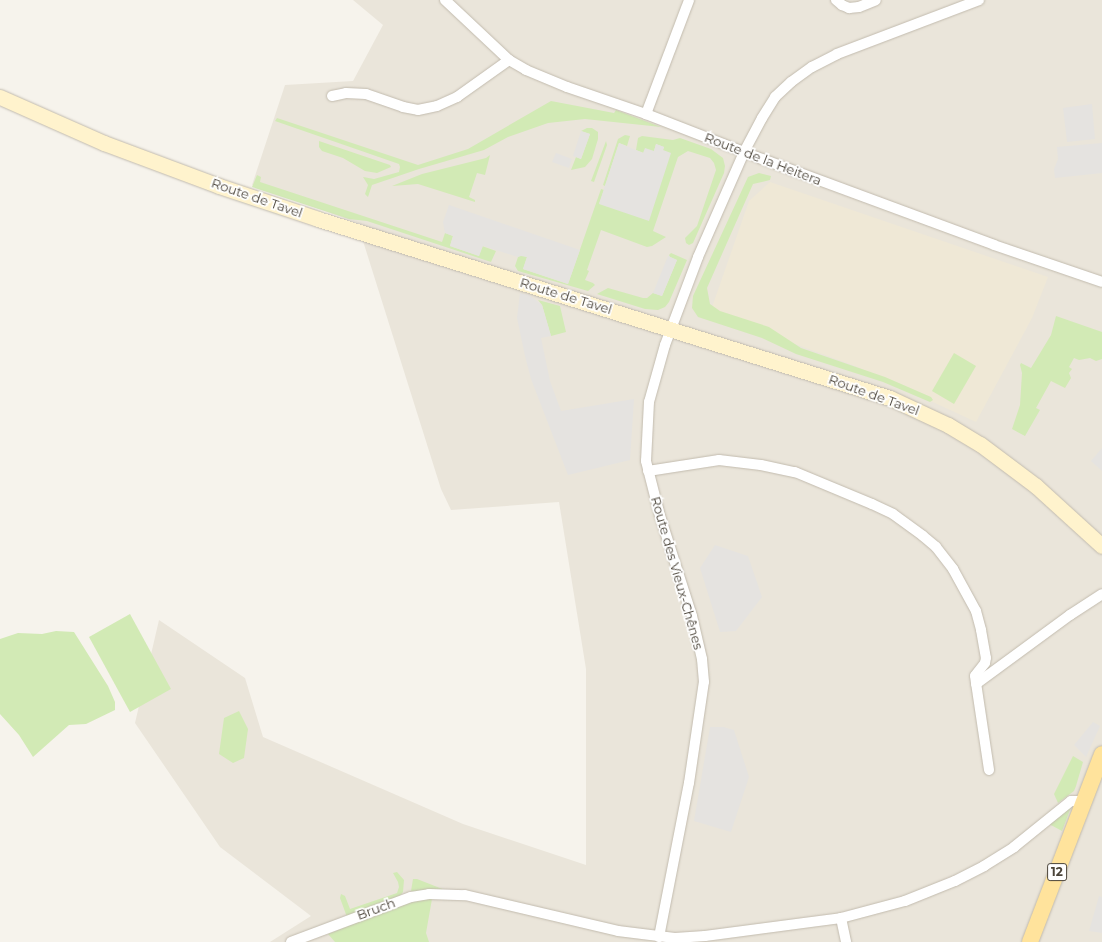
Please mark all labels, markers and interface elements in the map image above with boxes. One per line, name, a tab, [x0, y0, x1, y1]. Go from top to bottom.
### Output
street label: Route de la Heitera	[702, 129, 824, 189]
street label: Route de Tavel	[209, 175, 305, 221]
street label: Route de Tavel	[518, 275, 614, 317]
street label: Route de Tavel	[826, 371, 922, 419]
street label: Route des Vieux-Chênes	[648, 495, 706, 651]
road number: 12	[1047, 862, 1067, 882]
street label: Bruch	[355, 895, 397, 923]

